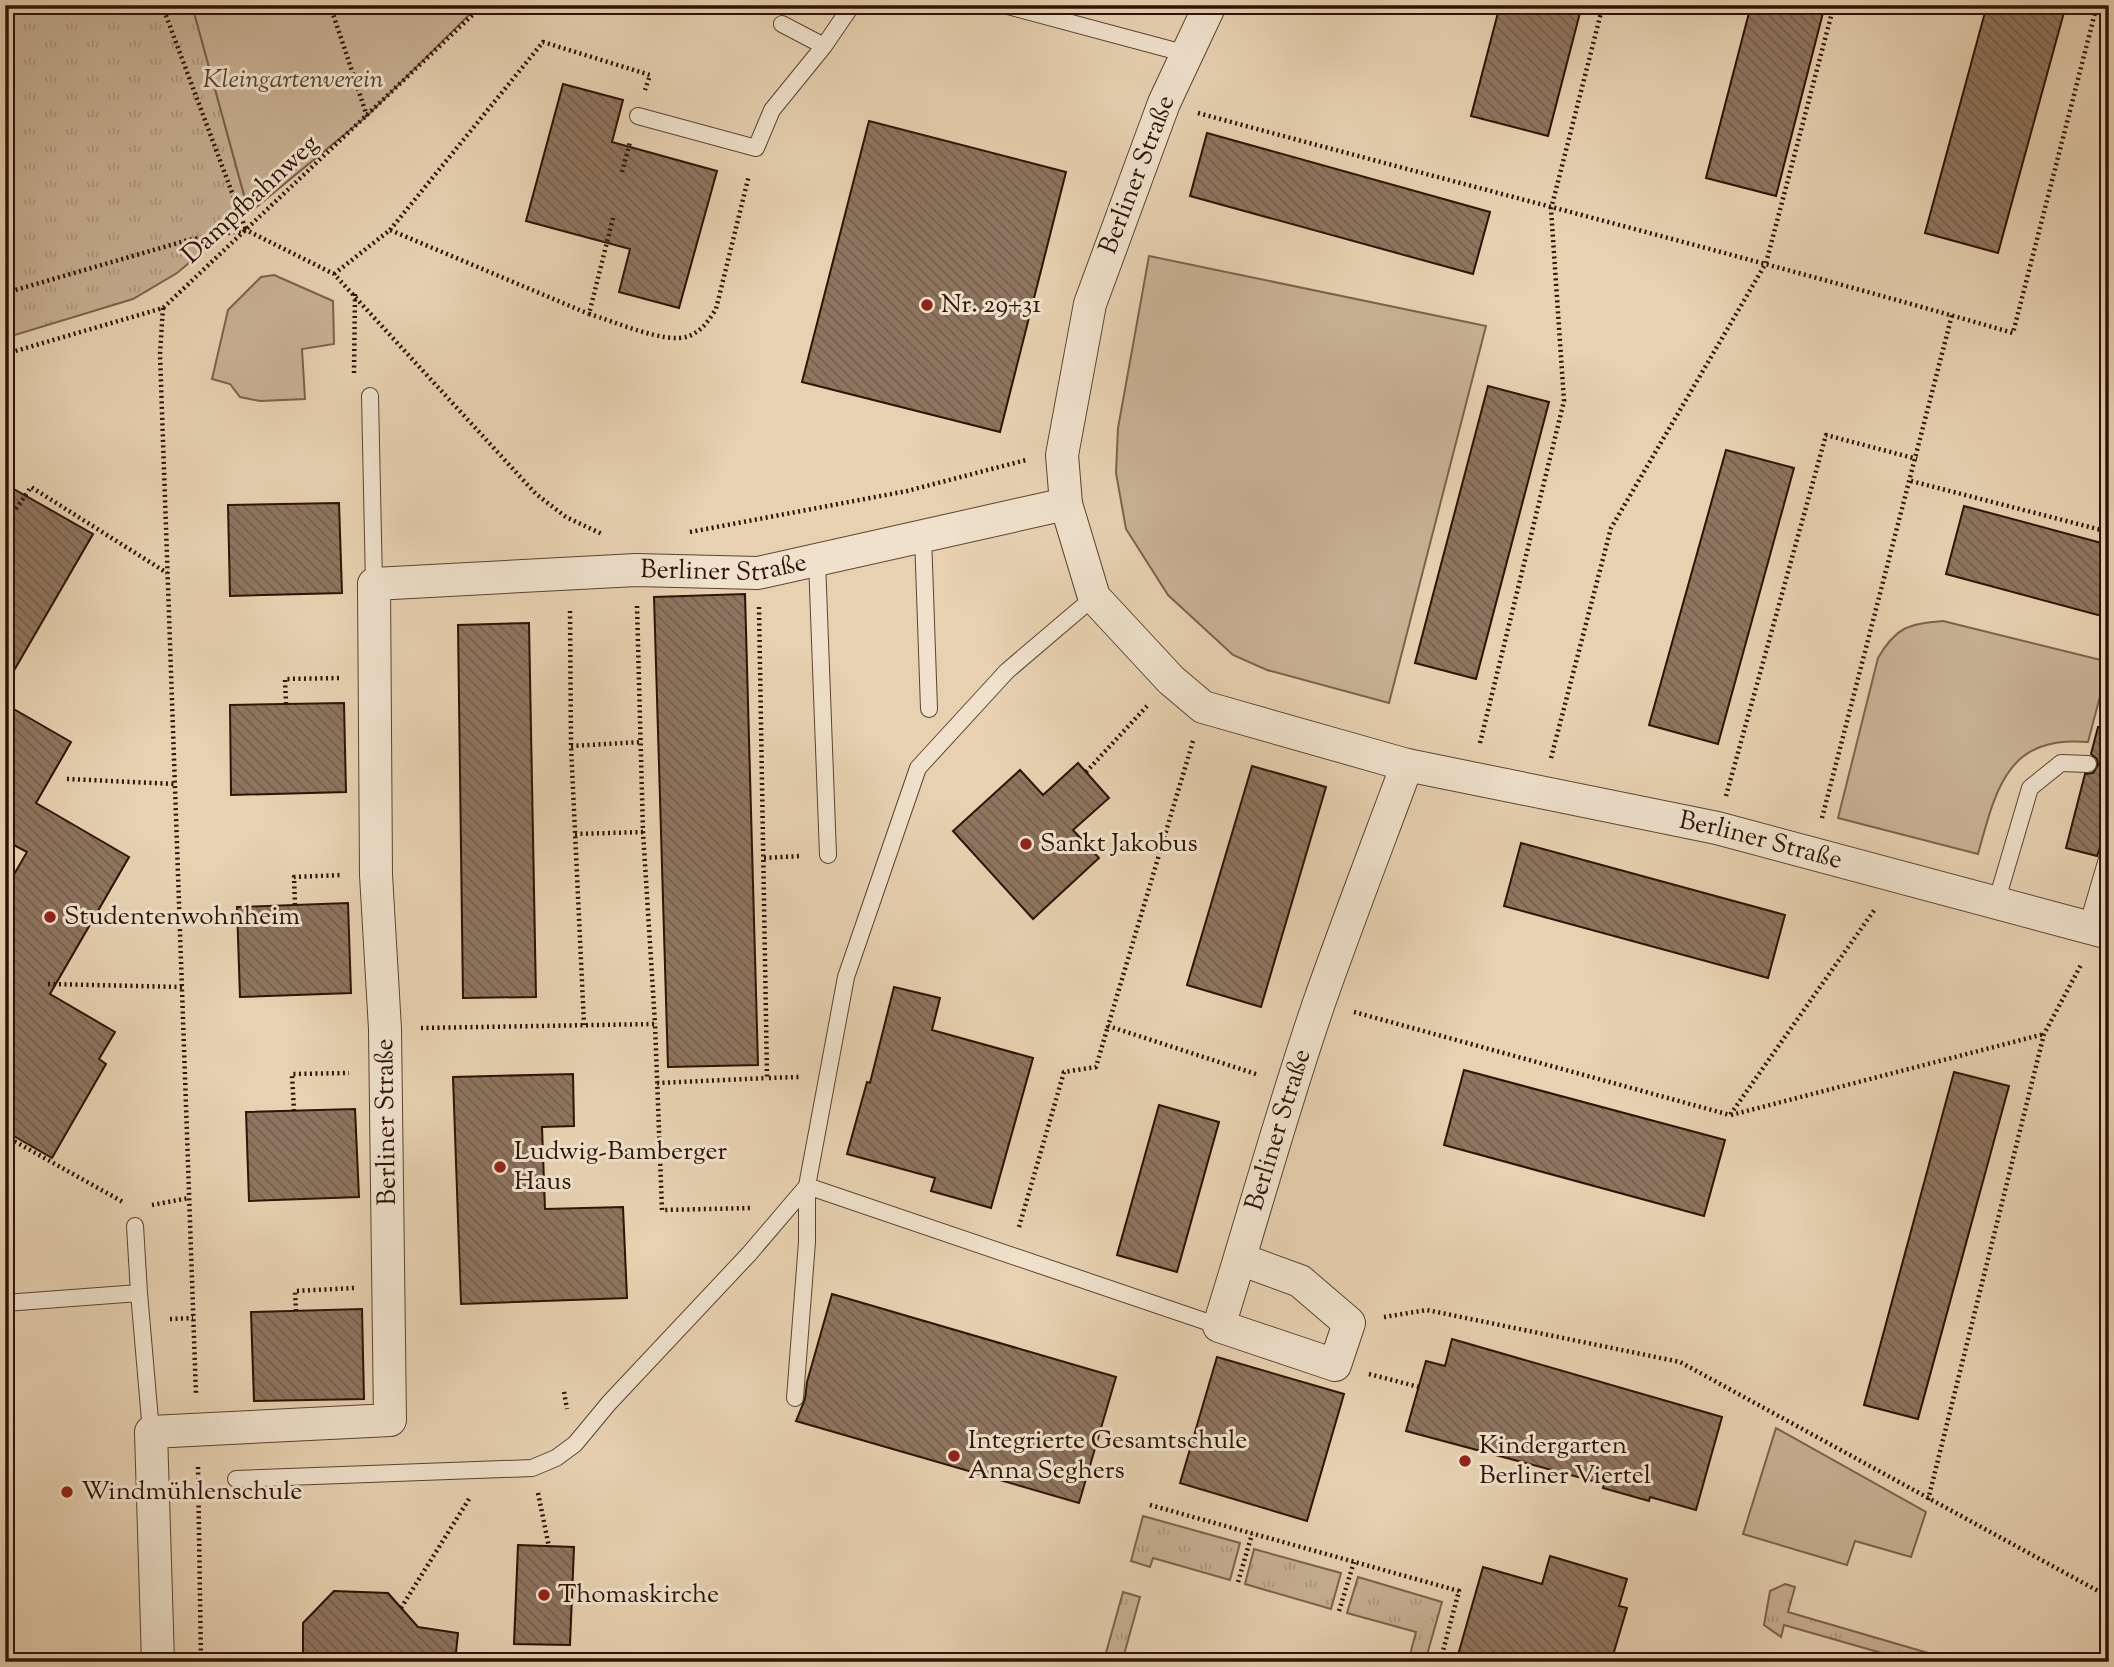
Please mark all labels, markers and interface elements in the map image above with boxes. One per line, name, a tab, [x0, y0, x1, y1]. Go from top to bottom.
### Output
park label: Kleingartenverein	[203, 62, 384, 99]
street label: Berliner Straße	[1091, 90, 1185, 260]
street label: Dampfbahnweg	[174, 127, 328, 273]
place label: Nr. 29+31	[941, 287, 1041, 324]
marker: Nr. 29+31	[919, 297, 935, 313]
street label: Berliner Straße	[640, 544, 810, 592]
street label: Berliner Straße	[1676, 802, 1846, 879]
place label: Sankt Jakobus	[1040, 826, 1198, 863]
marker: Sankt Jakobus	[1018, 836, 1034, 852]
place label: Studentenwohnheim	[64, 899, 300, 936]
marker: Studentenwohnheim	[42, 909, 58, 925]
street label: Berliner Straße	[367, 1038, 407, 1206]
street label: Berliner Straße	[1236, 1044, 1321, 1215]
place label: Ludwig-Bamberger Haus	[514, 1134, 728, 1201]
marker: Ludwig-Bamberger Haus	[492, 1159, 508, 1175]
place label: Integrierte Gesamtschule Anna Seghers	[968, 1423, 1247, 1490]
place label: Kindergarten Berliner Viertel	[1479, 1428, 1651, 1495]
marker: Integrierte Gesamtschule Anna Seghers	[946, 1448, 962, 1464]
marker: Kindergarten Berliner Viertel	[1457, 1453, 1473, 1469]
place label: Windmühlenschule	[81, 1474, 302, 1511]
marker: Windmühlenschule	[59, 1484, 75, 1500]
place label: Thomaskirche	[558, 1577, 719, 1614]
marker: Thomaskirche	[536, 1587, 552, 1603]

